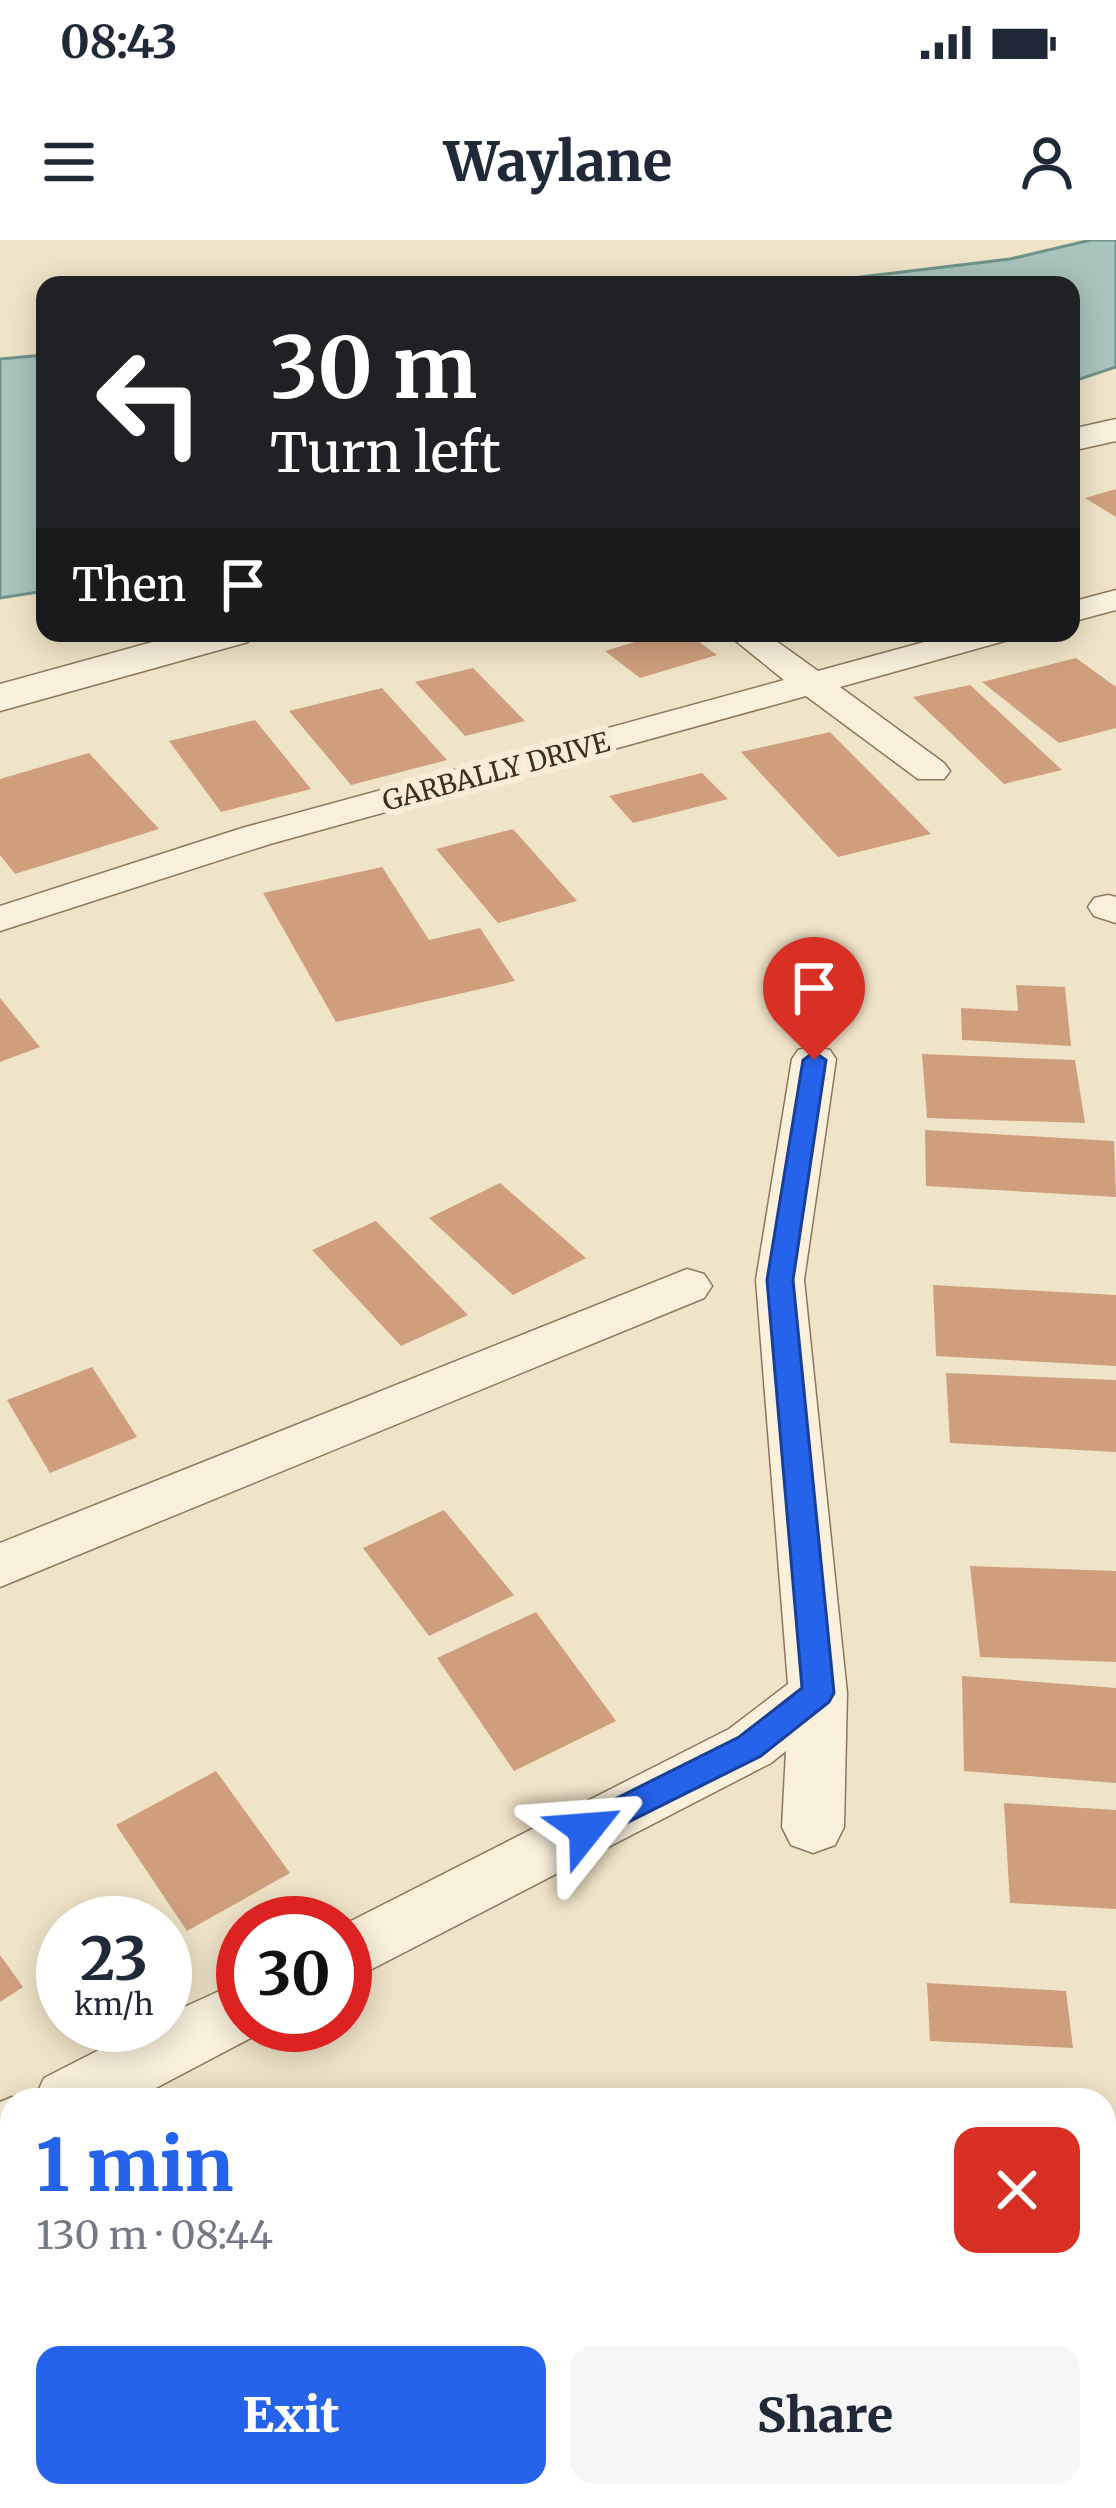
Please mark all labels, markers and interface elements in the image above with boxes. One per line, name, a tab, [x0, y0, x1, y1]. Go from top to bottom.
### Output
text: 08:43	[60, 14, 178, 70]
text: Waylane	[444, 128, 672, 196]
icon: menu	[36, 129, 102, 195]
icon: person	[1014, 129, 1080, 195]
text: 30 m	[270, 315, 477, 421]
icon: left	[72, 324, 228, 480]
text: Turn left	[270, 419, 501, 487]
icon: arrive	[210, 552, 276, 618]
text: Then	[72, 557, 186, 613]
street label: GARBALLY DRIVE	[379, 724, 613, 818]
pin	[763, 937, 865, 1060]
icon: arrive	[781, 955, 847, 1021]
position arrow	[523, 1766, 649, 1892]
speed limit sign: 30	[216, 1896, 372, 2052]
text: 23	[80, 1921, 148, 1996]
text: km/h	[74, 1985, 154, 2023]
text: 1 min	[36, 2120, 233, 2211]
button: close	[954, 2127, 1080, 2253]
text: 130 m · 08:44	[36, 2211, 273, 2260]
button: Exit	[36, 2346, 546, 2484]
button: Share	[570, 2346, 1080, 2484]

